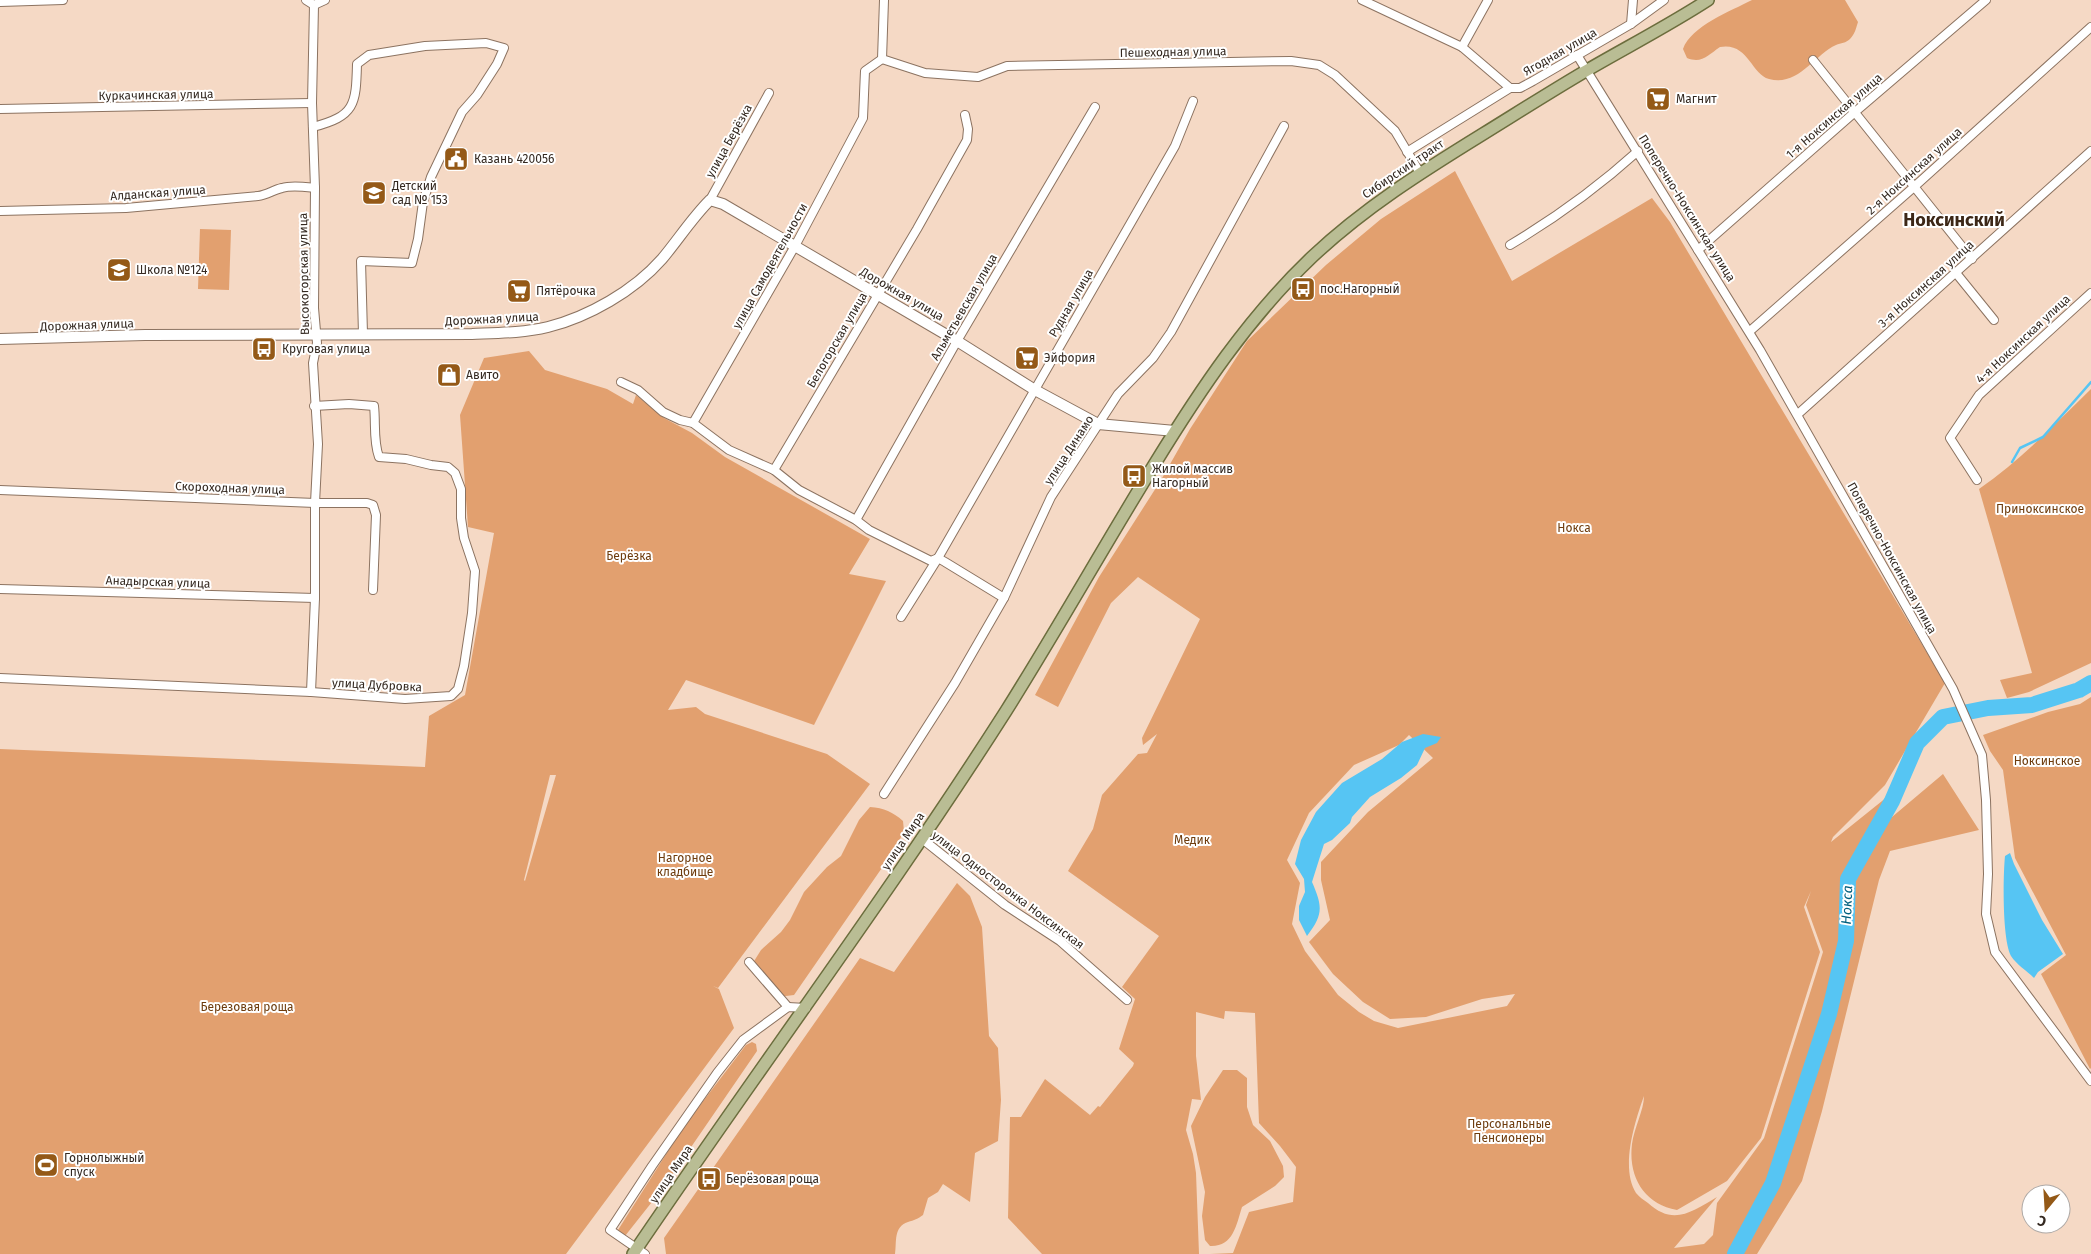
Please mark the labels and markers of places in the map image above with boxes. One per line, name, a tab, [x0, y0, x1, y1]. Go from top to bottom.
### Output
supermarket icon: Магнит	[1645, 86, 1671, 112]
place label: Магнит	[1676, 92, 1717, 106]
public building icon: Казань 420056	[443, 146, 469, 172]
place label: Казань 420056	[474, 152, 554, 166]
place label: Детский сад № 153	[391, 179, 448, 207]
school or university icon: Детский сад № 153	[361, 180, 387, 206]
school or university icon: Школа №124	[106, 257, 132, 283]
place label: Школа №124	[136, 263, 208, 277]
bus stop icon: пос.Нагорный	[1290, 276, 1316, 302]
supermarket icon: Пятёрочка	[506, 278, 532, 304]
place label: пос.Нагорный	[1320, 282, 1400, 296]
place label: Пятёрочка	[536, 284, 596, 298]
bus stop icon: Круговая улица	[251, 336, 277, 362]
place label: Круговая улица	[282, 342, 370, 356]
supermarket icon: Эйфория	[1014, 345, 1040, 371]
place label: Эйфория	[1044, 351, 1095, 365]
shop icon: Авито	[436, 362, 462, 388]
place label: Авито	[466, 368, 499, 382]
place label: Жилой массив Нагорный	[1152, 462, 1233, 490]
bus stop icon: Жилой массив Нагорный	[1121, 463, 1147, 489]
place label: Горнолыжный спуск	[64, 1151, 145, 1179]
sports icon: Горнолыжный спуск	[33, 1152, 59, 1178]
bus stop icon: Берёзовая роща	[696, 1166, 722, 1192]
place label: Берёзовая роща	[726, 1172, 819, 1186]

